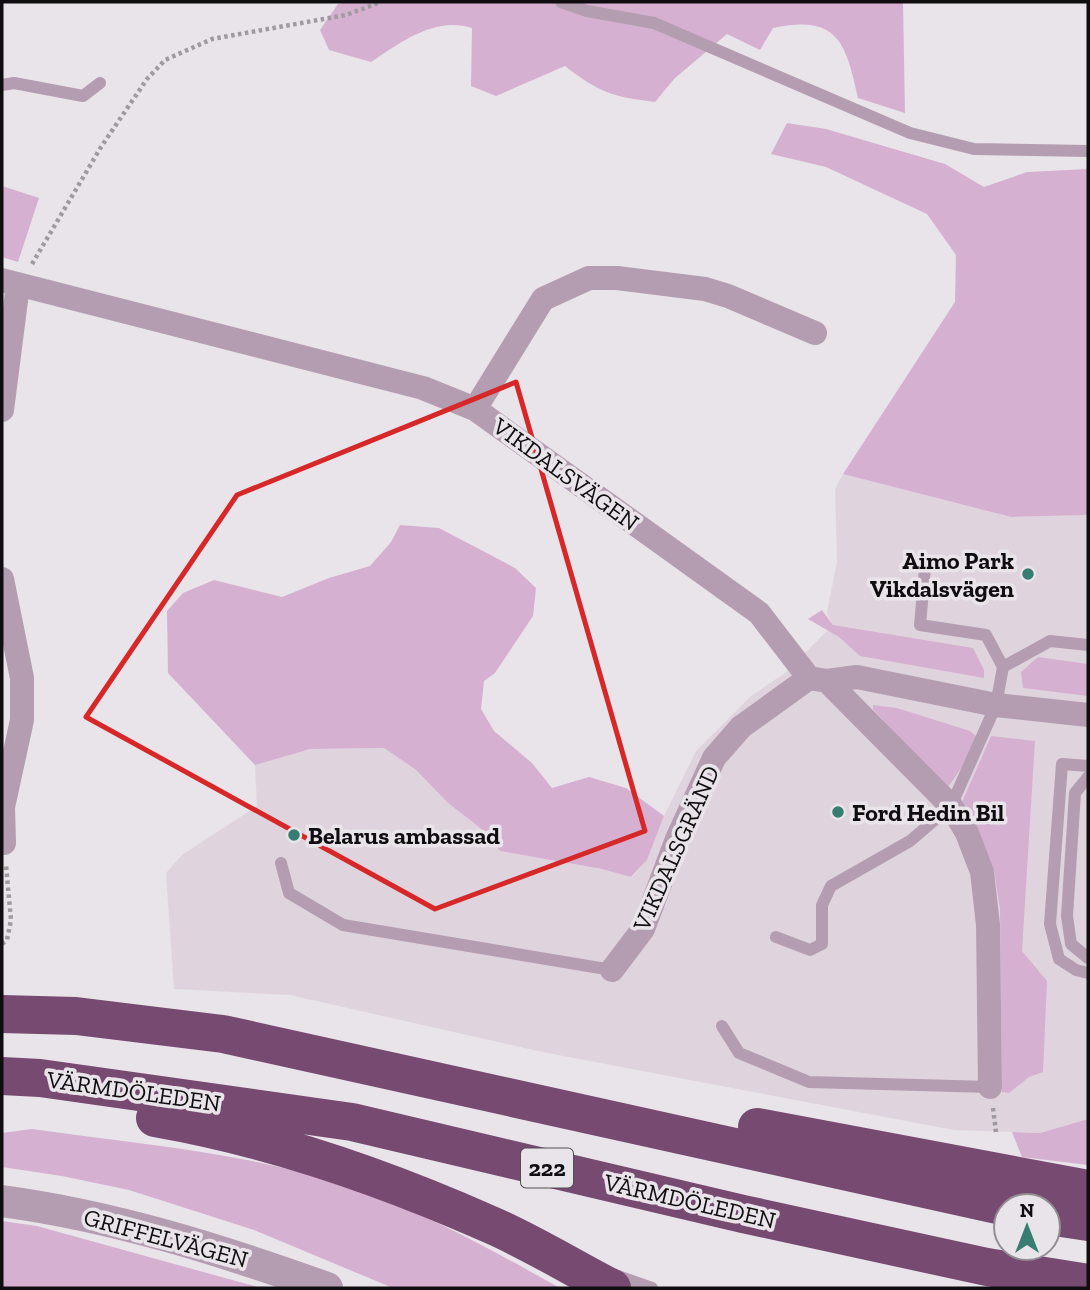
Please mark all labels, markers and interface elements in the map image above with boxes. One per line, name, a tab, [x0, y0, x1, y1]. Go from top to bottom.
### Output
street label: VIKDALSVÄGEN	[486, 411, 645, 537]
place label: Aimo Park Vikdalsvägen	[870, 546, 1014, 603]
marker: Aimo Park Vikdalsvägen	[1020, 566, 1036, 582]
street label: VIKDALSGRÄND	[626, 761, 725, 936]
place label: Ford Hedin Bil	[852, 798, 1005, 827]
marker: Ford Hedin Bil	[830, 804, 846, 820]
place label: Belarus ambassad	[308, 821, 500, 850]
marker: Belarus ambassad	[286, 827, 302, 843]
street label: VÄRMDÖLEDEN	[44, 1064, 223, 1118]
road number: 222	[521, 1148, 573, 1188]
street label: VÄRMDÖLEDEN	[600, 1167, 779, 1235]
north arrow	[992, 1192, 1062, 1262]
text: N	[1020, 1199, 1034, 1222]
street label: GRIFFELVÄGEN	[81, 1202, 251, 1274]

